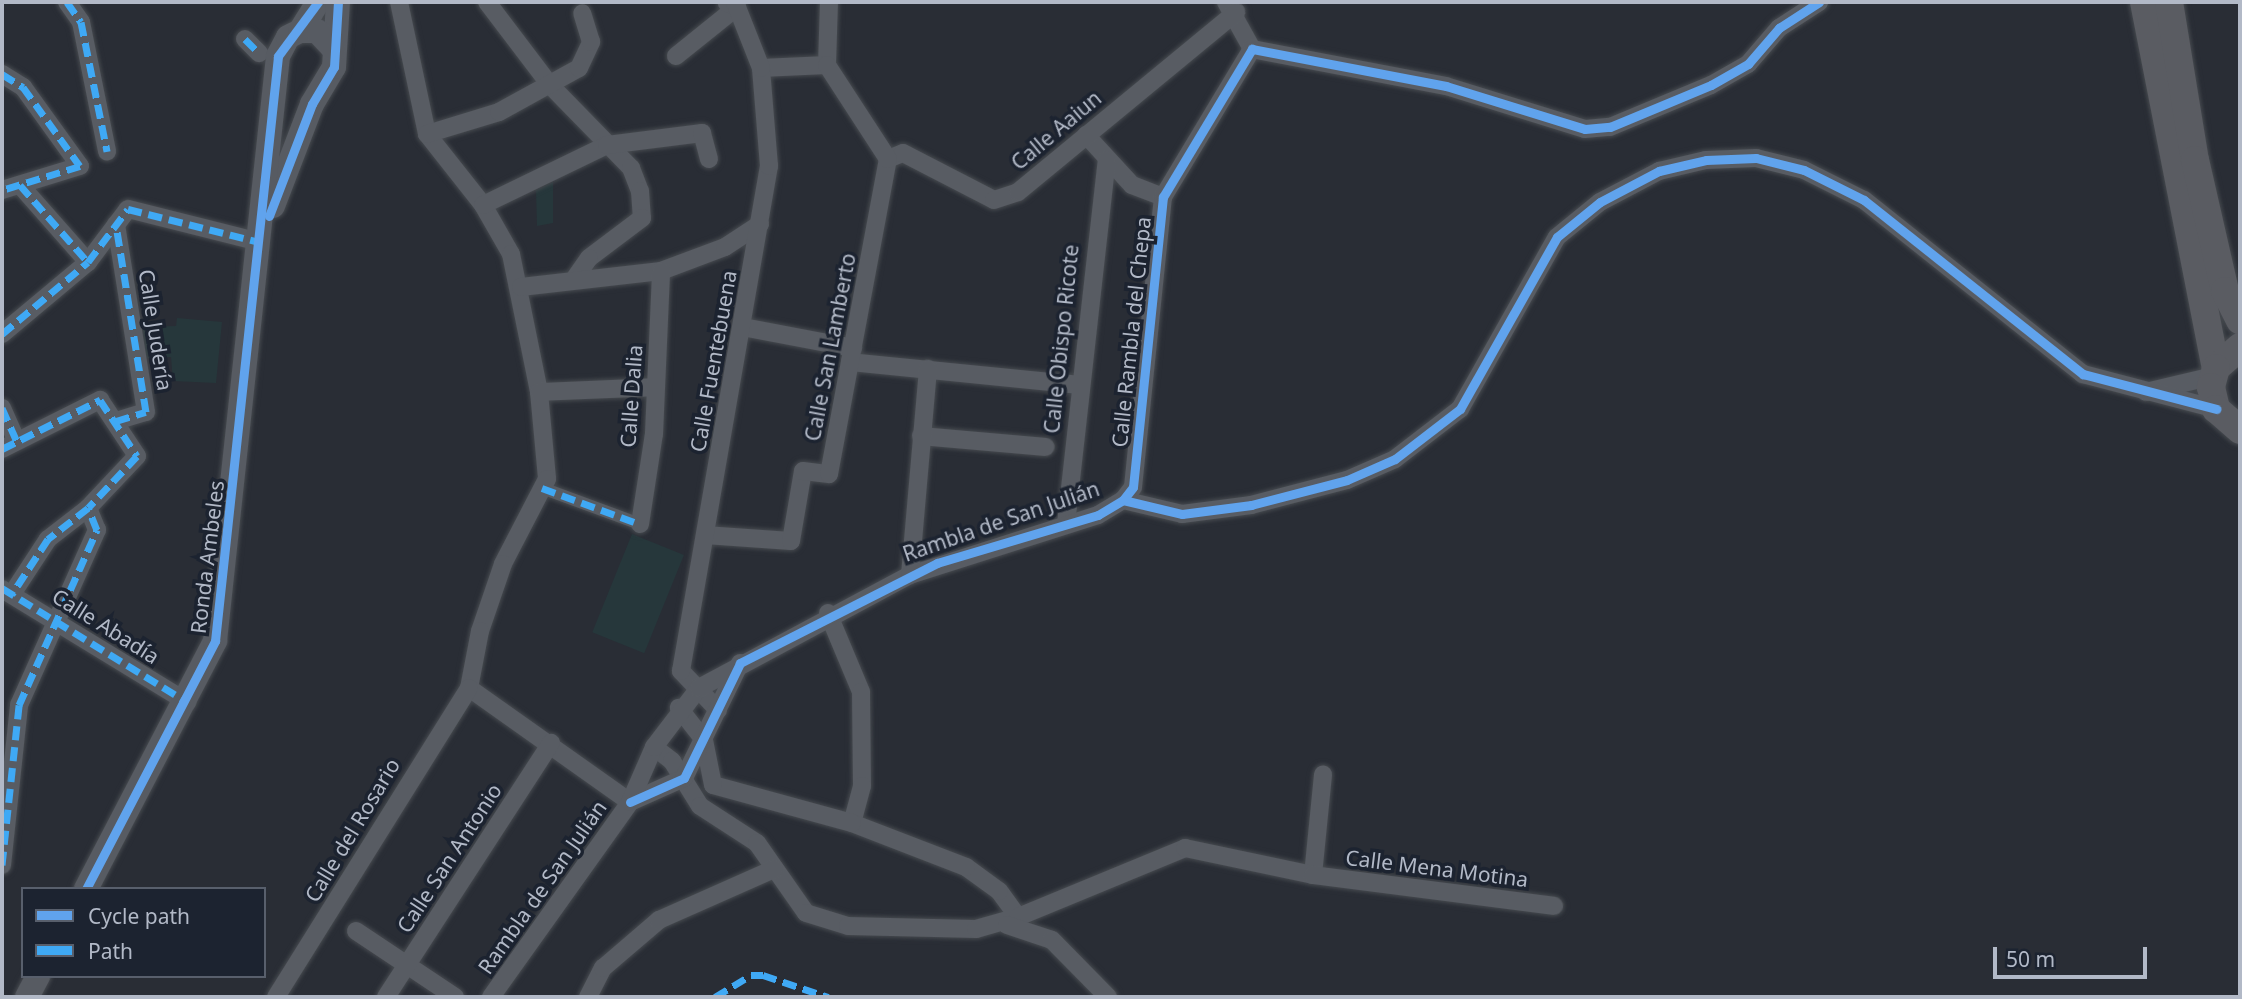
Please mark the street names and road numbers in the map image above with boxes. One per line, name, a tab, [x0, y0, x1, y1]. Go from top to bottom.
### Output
street label: Calle Aaiun	[1006, 85, 1106, 175]
street label: Calle Rambla del Chepa	[1106, 215, 1156, 449]
street label: Calle Obispo Ricote	[1039, 243, 1083, 435]
street label: Calle San Lamberto	[799, 251, 861, 443]
street label: Calle Judería	[134, 268, 178, 392]
street label: Calle Fuentebuena	[685, 268, 741, 454]
street label: Calle Dalia	[615, 344, 647, 448]
street label: Rambla de San Julián	[899, 476, 1103, 566]
street label: Ronda Ambeles	[185, 479, 229, 635]
street label: Calle Abadía	[48, 583, 164, 669]
street label: Calle del Rosario	[299, 754, 405, 906]
street label: Calle San Antonio	[391, 779, 507, 937]
street label: Rambla de San Julián	[473, 795, 611, 979]
street label: Calle Mena Motina	[1344, 844, 1530, 892]

